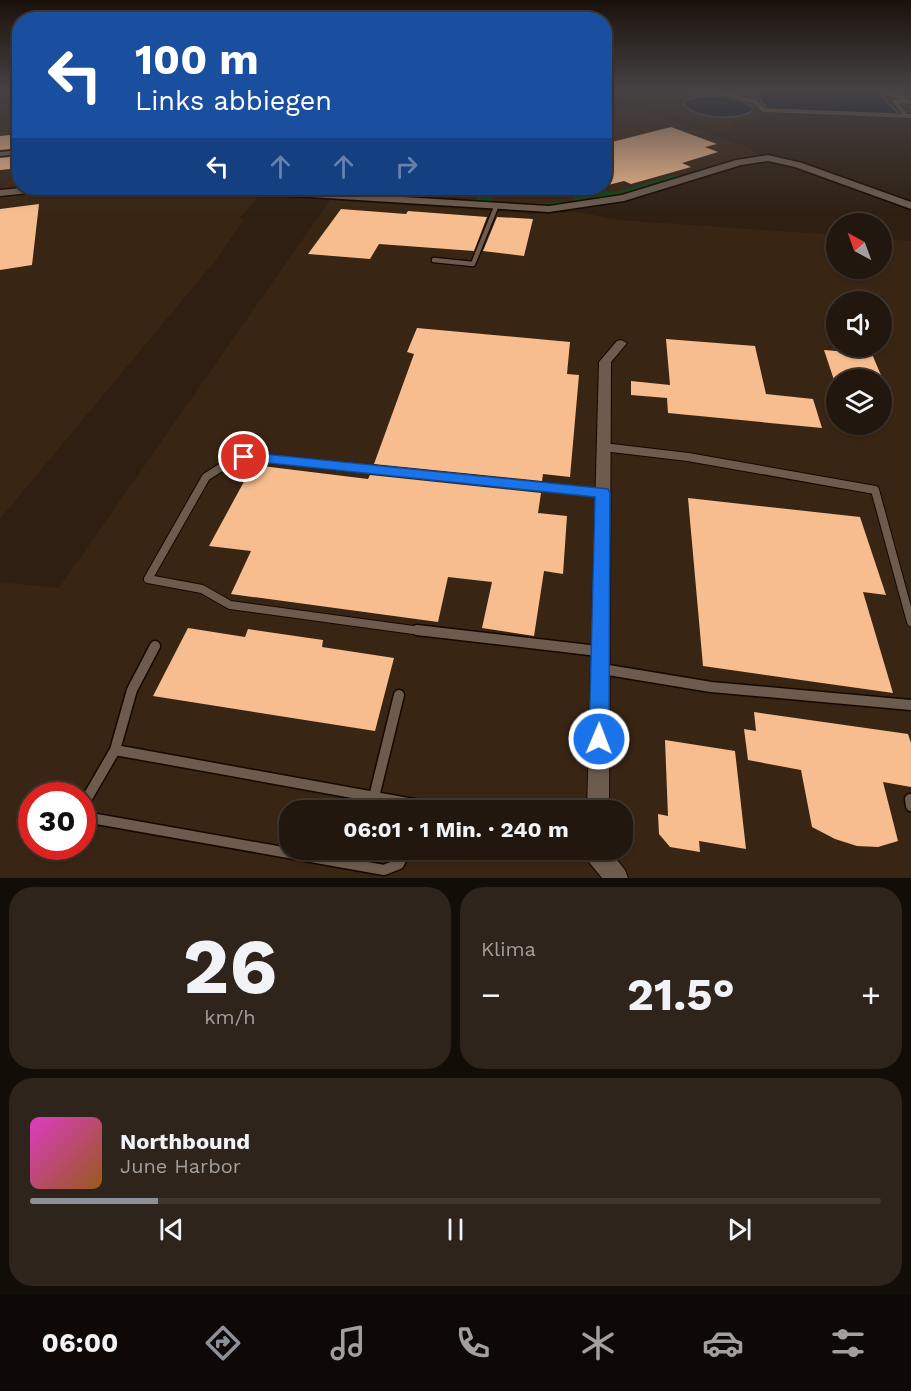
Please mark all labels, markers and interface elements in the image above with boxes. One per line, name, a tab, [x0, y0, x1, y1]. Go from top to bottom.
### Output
text: 100 m	[135, 35, 259, 84]
icon: left	[36, 36, 114, 114]
text: Links abbiegen	[135, 85, 332, 117]
icon: left	[201, 150, 234, 183]
icon: ahead	[264, 150, 297, 183]
icon: ahead	[327, 150, 360, 183]
icon: right	[390, 150, 423, 183]
north arrow	[826, 213, 892, 279]
map controls	[826, 213, 892, 435]
button: sound	[826, 291, 892, 357]
button: layers	[826, 369, 892, 435]
pin	[218, 431, 269, 482]
icon: arrive	[227, 440, 260, 473]
position arrow	[567, 707, 631, 771]
speed limit sign: 30	[18, 782, 96, 860]
text: 06:01 · 1 Min. · 240 m	[343, 817, 569, 842]
text: 26	[183, 920, 277, 1012]
text: Klima	[481, 937, 536, 961]
text: 21.5°	[627, 968, 735, 1021]
text: −	[481, 975, 501, 1014]
text: +	[861, 975, 881, 1014]
text: km/h	[204, 1005, 256, 1029]
text: Northbound	[120, 1129, 250, 1154]
text: June Harbor	[120, 1154, 241, 1178]
icon: previous	[155, 1213, 188, 1246]
icon: pause	[439, 1213, 472, 1246]
icon: next	[723, 1213, 756, 1246]
icon: directions	[202, 1322, 244, 1364]
icon: music	[327, 1322, 369, 1364]
icon: phone	[452, 1322, 494, 1364]
icon: climate	[577, 1322, 619, 1364]
icon: car	[702, 1322, 744, 1364]
icon: filters	[827, 1322, 869, 1364]
text: 06:00	[42, 1327, 119, 1359]

